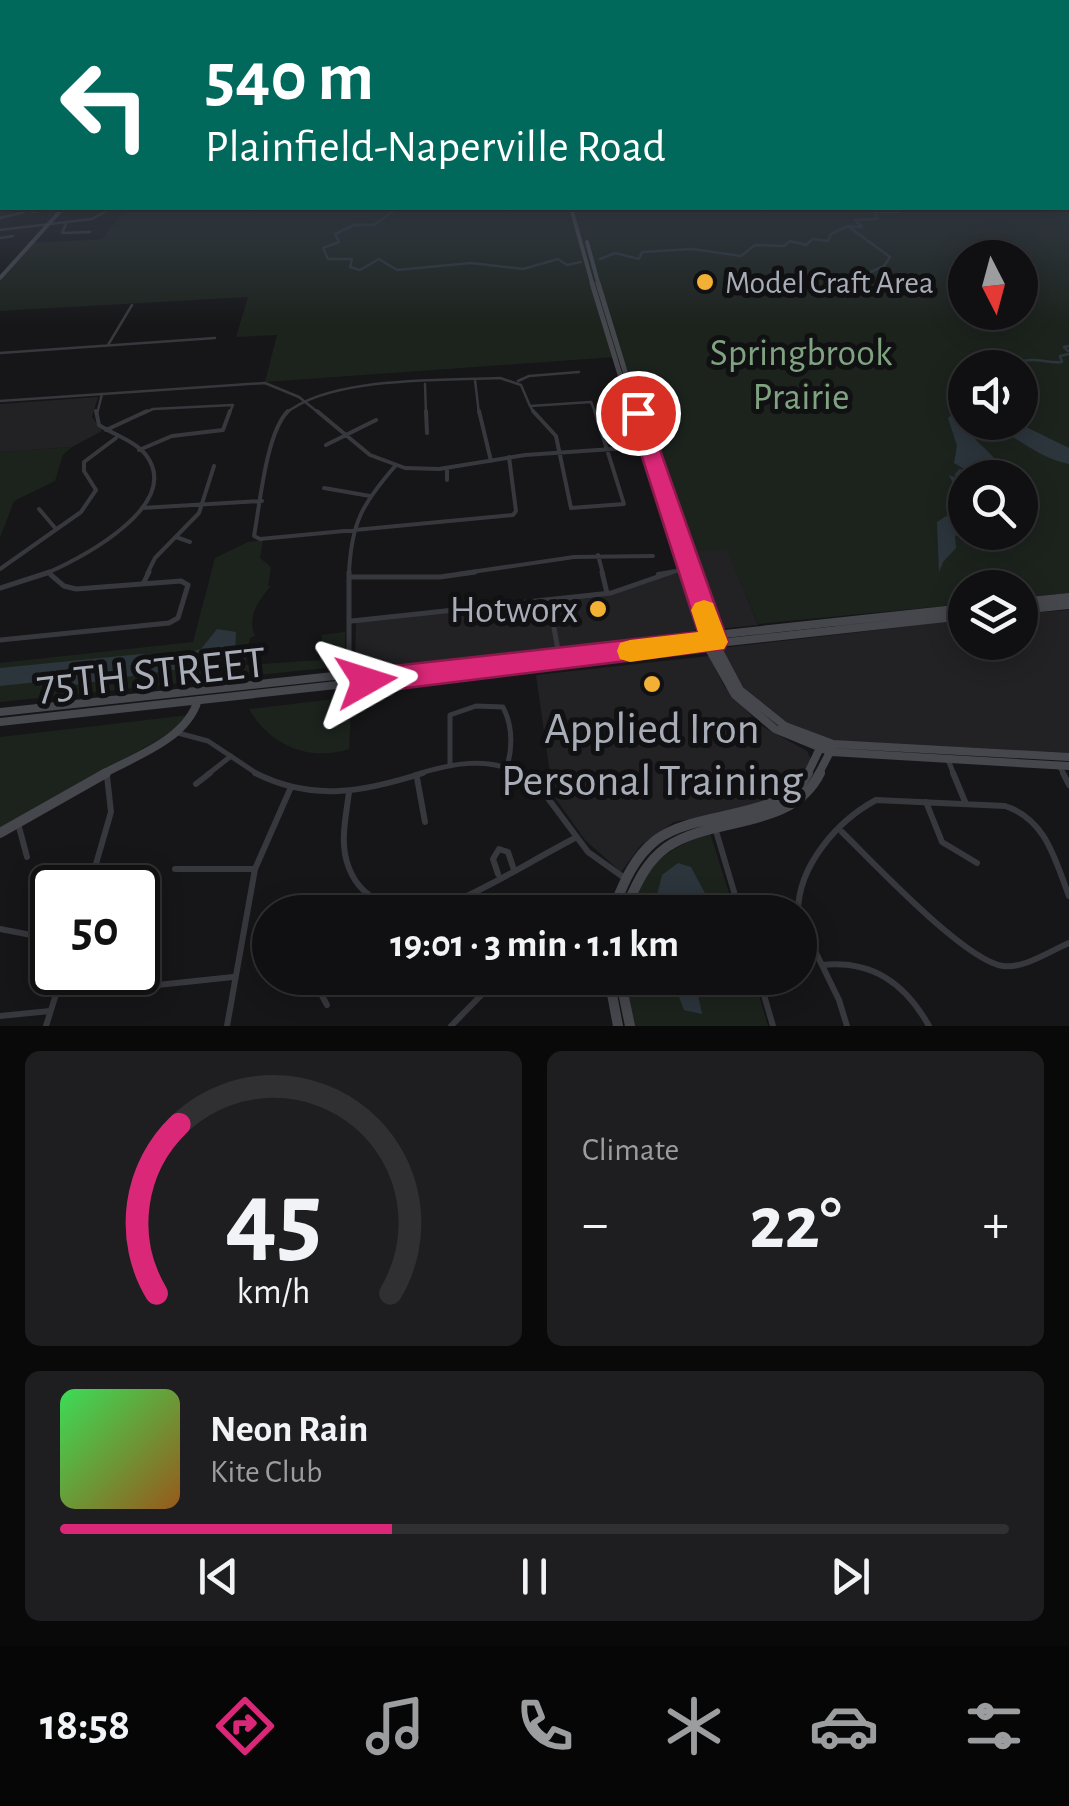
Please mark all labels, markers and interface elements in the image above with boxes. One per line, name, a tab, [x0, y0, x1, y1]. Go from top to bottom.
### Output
icon: left	[40, 40, 170, 170]
text: 540 m	[205, 43, 374, 113]
text: Plainfield-Naperville Road	[205, 125, 666, 170]
north arrow	[948, 240, 1038, 330]
map controls	[948, 240, 1038, 660]
place label: Model Craft Area	[725, 267, 934, 299]
marker: Model Craft Area	[694, 271, 716, 293]
park label: Springbrook Prairie	[710, 335, 893, 417]
button: sound	[948, 350, 1038, 440]
pin	[596, 371, 681, 456]
icon: arrive	[611, 386, 666, 441]
button: search	[948, 460, 1038, 550]
button: layers	[948, 570, 1038, 660]
place label: Hotworx	[450, 592, 578, 630]
marker: Hotworx	[587, 598, 609, 620]
position arrow	[314, 629, 418, 733]
street label: 75TH STREET	[34, 640, 268, 709]
marker: Applied Iron Personal Training	[641, 673, 663, 695]
place label: Applied Iron Personal Training	[501, 707, 803, 804]
speed limit sign: 50	[30, 865, 160, 995]
text: 19:01 · 3 min · 1.1 km	[390, 926, 679, 964]
text: Climate	[582, 1134, 679, 1166]
text: 45	[225, 1168, 322, 1272]
text: 22°	[749, 1187, 842, 1262]
text: −	[582, 1197, 608, 1252]
text: +	[983, 1197, 1009, 1252]
text: km/h	[237, 1274, 310, 1310]
text: Neon Rain	[210, 1411, 368, 1449]
text: Kite Club	[210, 1456, 322, 1488]
icon: previous	[191, 1549, 246, 1604]
icon: pause	[507, 1549, 562, 1604]
icon: next	[823, 1549, 878, 1604]
icon: directions	[210, 1691, 280, 1761]
icon: music	[360, 1691, 430, 1761]
icon: phone	[510, 1691, 580, 1761]
icon: climate	[659, 1691, 729, 1761]
icon: car	[809, 1691, 879, 1761]
icon: filters	[959, 1691, 1029, 1761]
text: 18:58	[40, 1703, 130, 1748]

